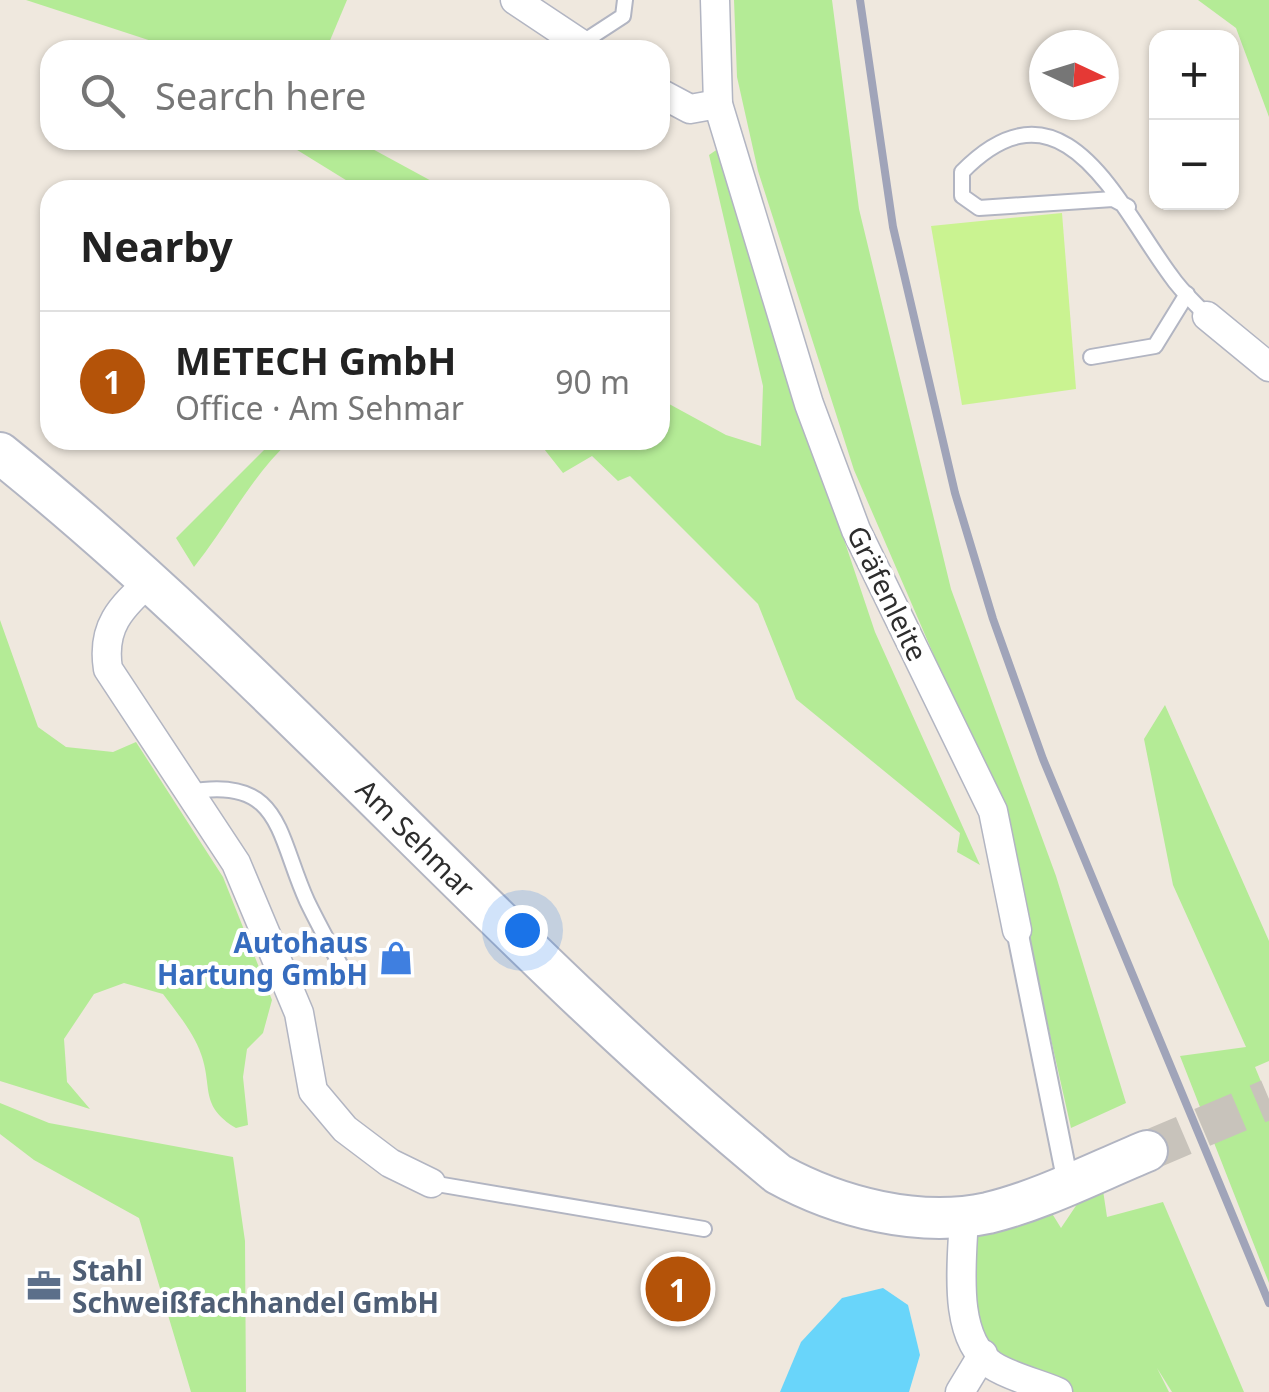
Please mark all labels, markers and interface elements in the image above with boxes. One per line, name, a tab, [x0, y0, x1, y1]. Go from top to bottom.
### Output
north arrow	[1029, 30, 1119, 120]
map controls	[1149, 30, 1239, 210]
button: +	[1149, 30, 1239, 120]
search box	[40, 40, 670, 150]
icon: search	[75, 68, 130, 123]
text: Search here	[155, 69, 366, 121]
button: −	[1149, 120, 1239, 210]
text: Nearby	[80, 217, 233, 274]
text: METECH GmbH	[175, 334, 456, 386]
text: 1	[103, 360, 122, 403]
text: 90 m	[555, 360, 630, 403]
text: Office · Am Sehmar	[175, 386, 464, 429]
street label: Gräfenleite	[839, 519, 937, 667]
street label: Am Sehmar	[348, 770, 484, 906]
your location	[497, 905, 548, 956]
place label: Autohaus Hartung GmbH	[157, 923, 368, 993]
shop icon: Autohaus Hartung GmbH	[377, 939, 415, 977]
place label: Stahl Schweißfachhandel GmbH	[72, 1251, 439, 1321]
pin: 1	[646, 1252, 710, 1326]
office icon: Stahl Schweißfachhandel GmbH	[25, 1267, 63, 1305]

